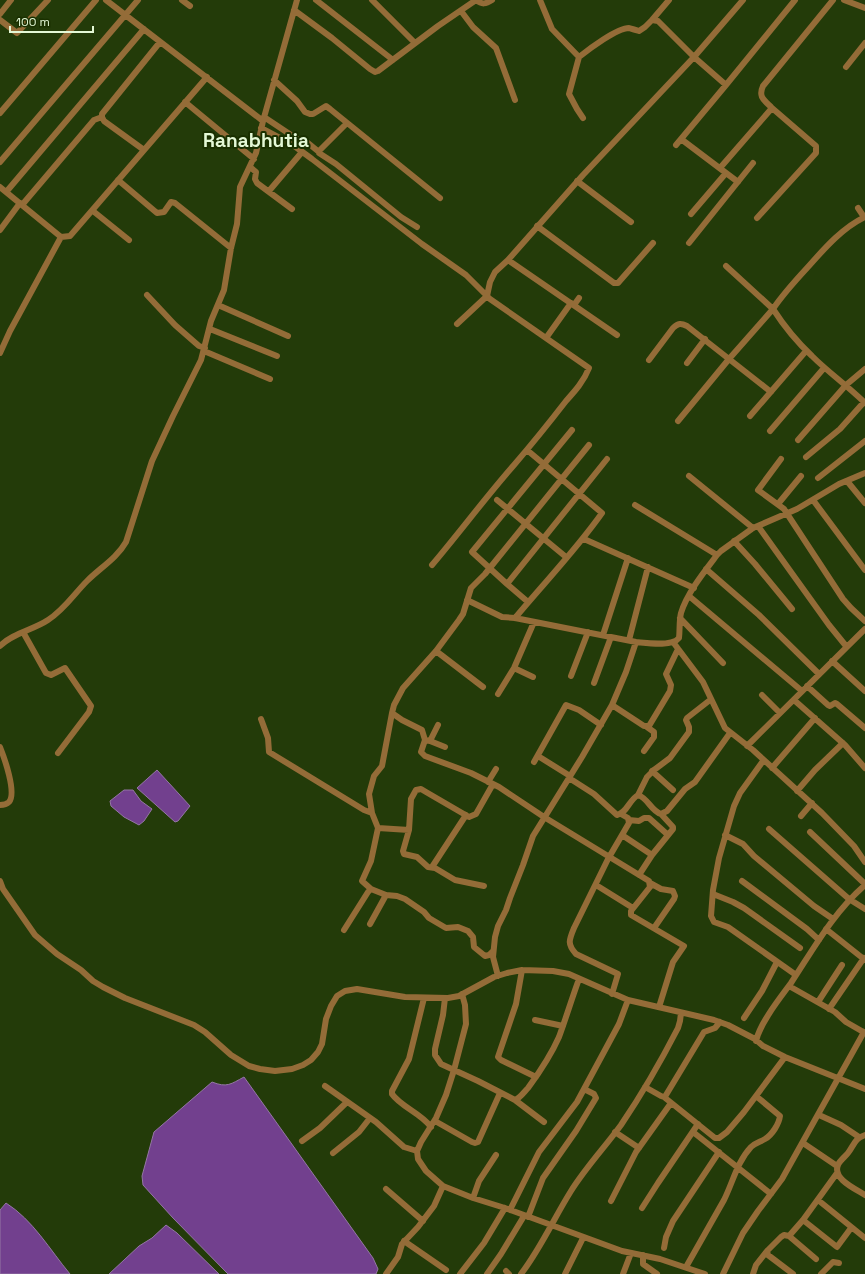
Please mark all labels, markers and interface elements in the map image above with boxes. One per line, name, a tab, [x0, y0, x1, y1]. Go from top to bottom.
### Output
scale bar	[10, 8, 93, 34]
text: 100 m	[16, 14, 50, 30]
district label: Ranabhutia	[203, 128, 309, 153]

